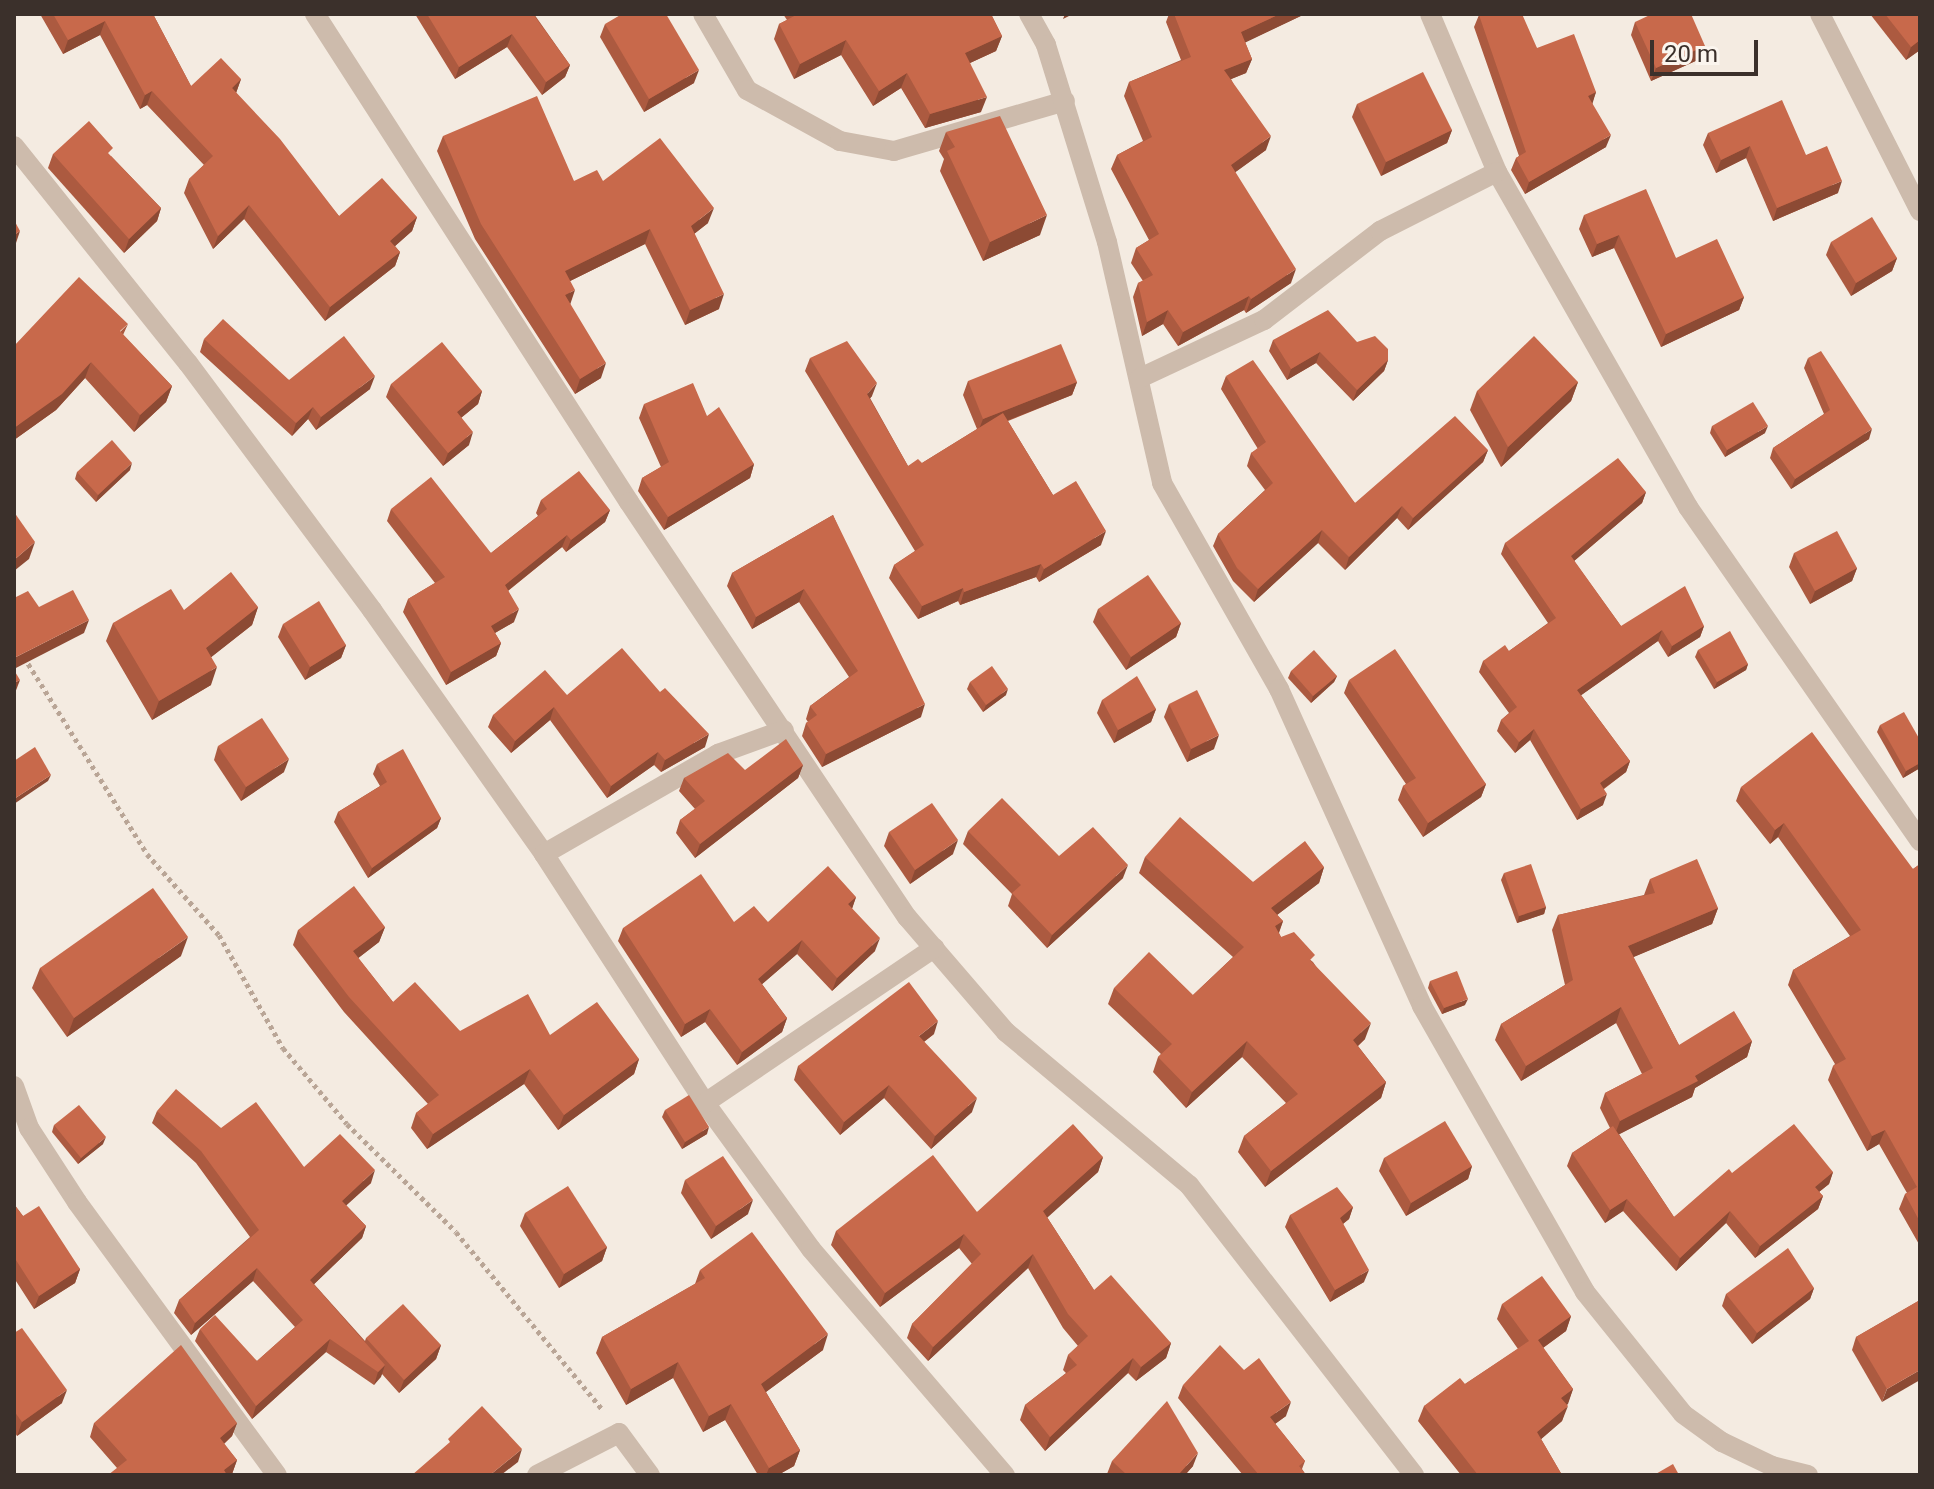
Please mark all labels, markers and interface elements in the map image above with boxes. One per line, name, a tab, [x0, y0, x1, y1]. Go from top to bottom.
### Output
scale bar	[1654, 24, 1762, 74]
text: 20 m	[1664, 40, 1718, 68]

